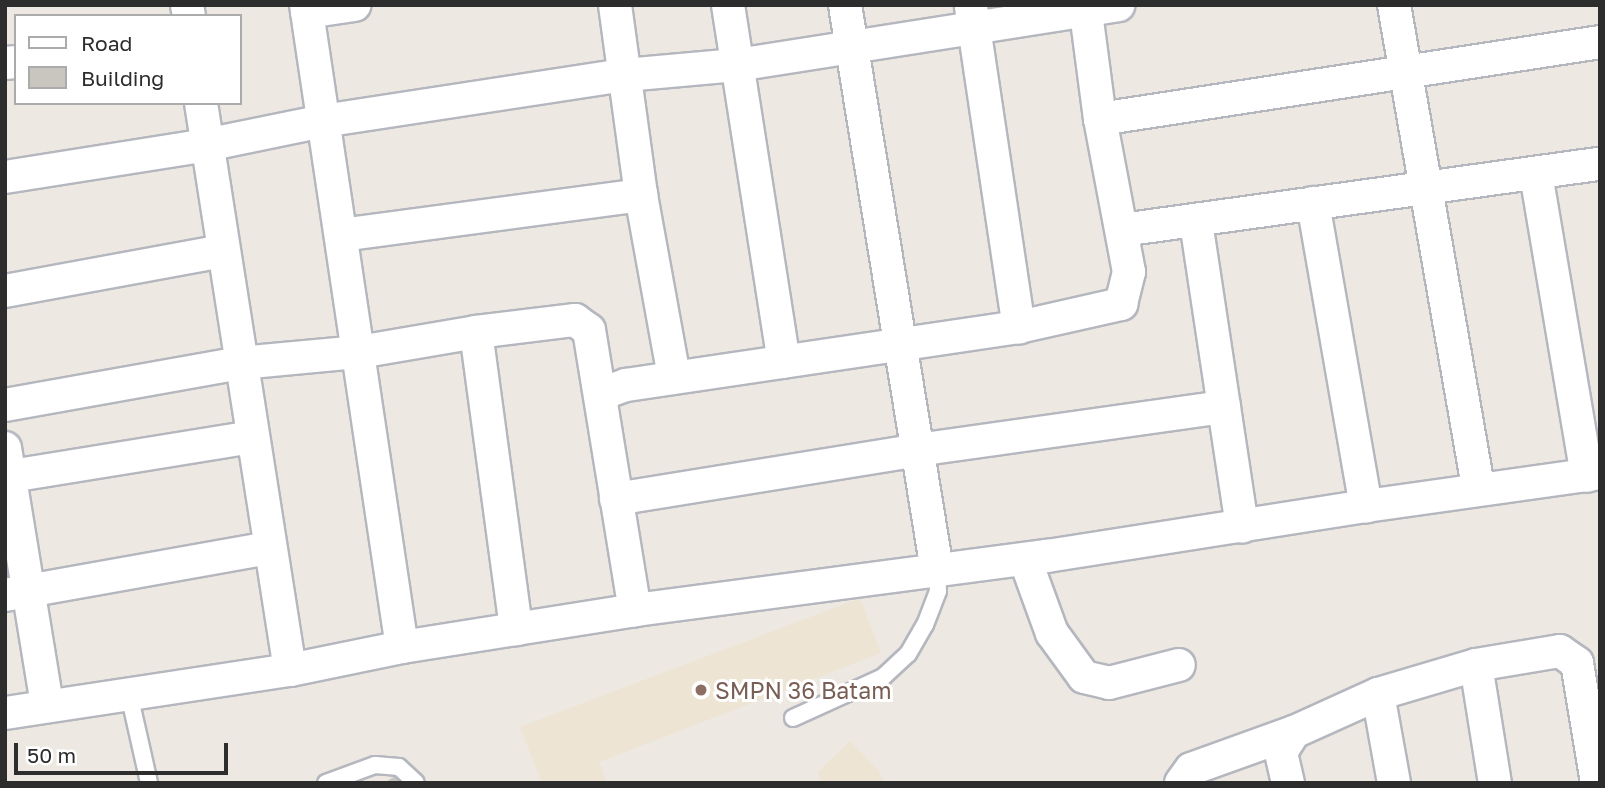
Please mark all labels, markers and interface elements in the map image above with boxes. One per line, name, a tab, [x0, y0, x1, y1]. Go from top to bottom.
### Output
legend	[14, 14, 242, 105]
text: Road	[81, 30, 132, 56]
text: Building	[81, 65, 164, 91]
place label: SMPN 36 Batam	[715, 676, 892, 704]
marker: SMPN 36 Batam	[693, 682, 709, 698]
scale bar	[18, 728, 231, 772]
text: 50 m	[27, 742, 76, 768]

